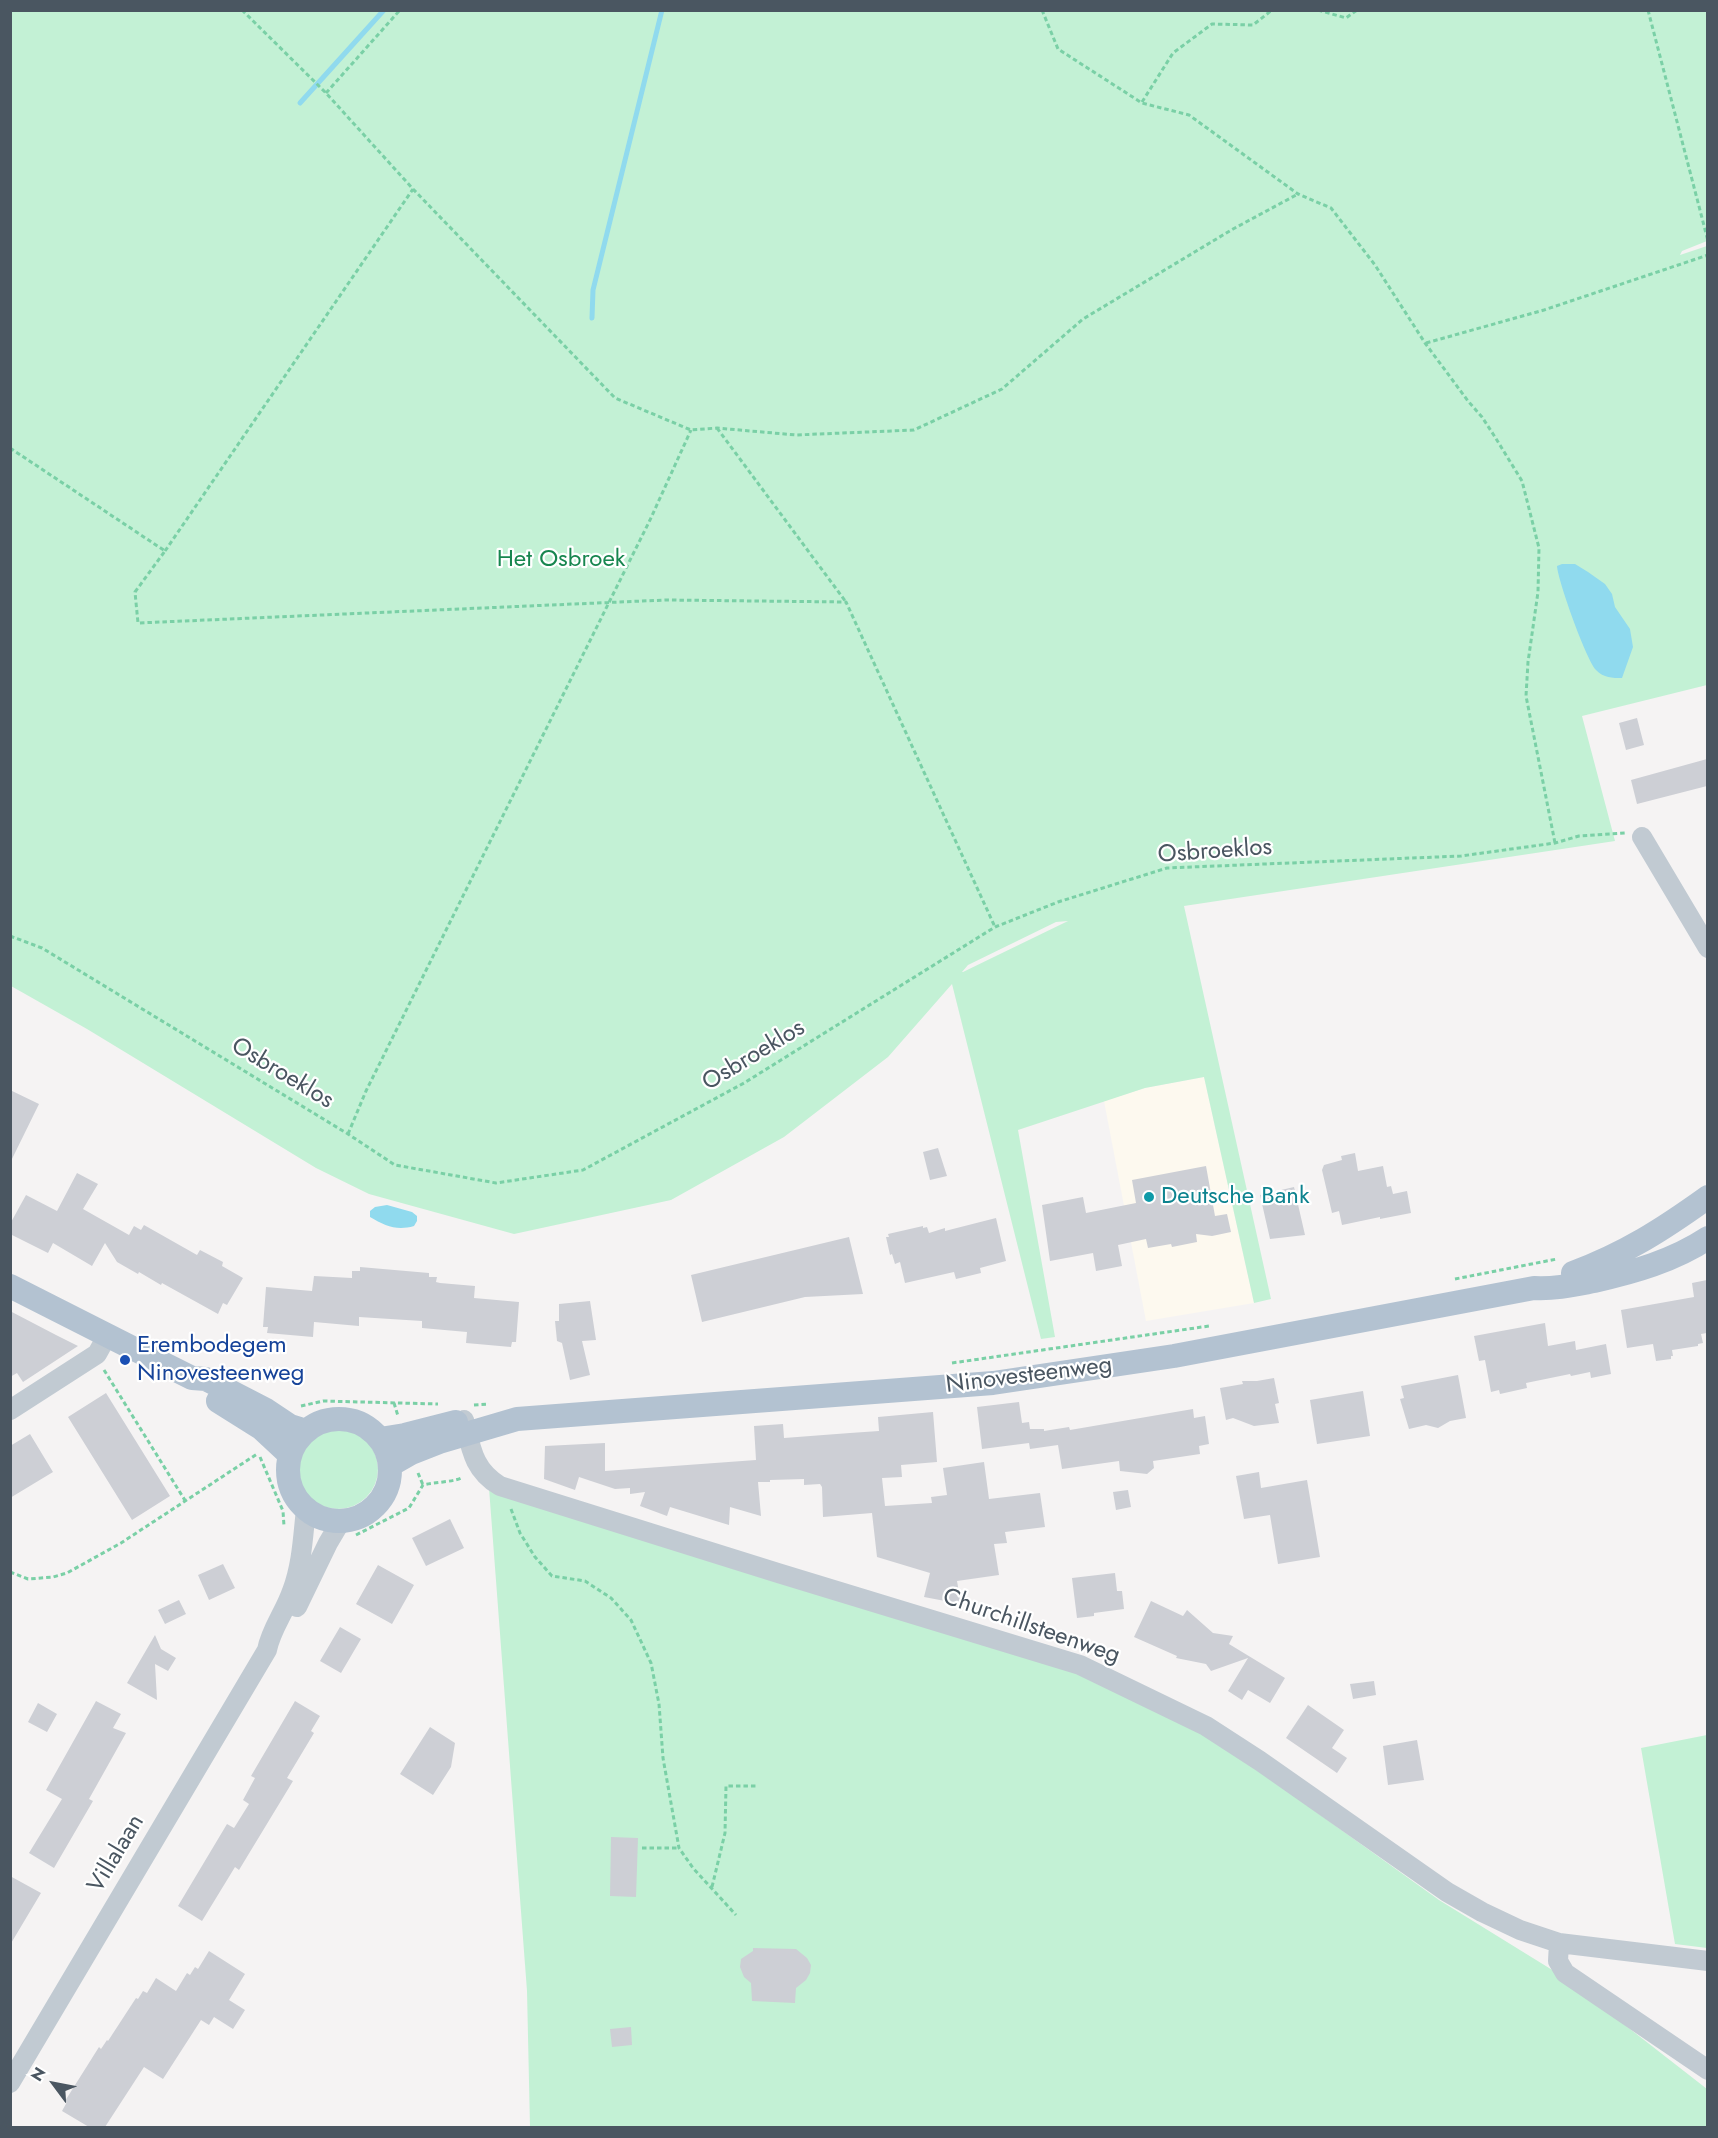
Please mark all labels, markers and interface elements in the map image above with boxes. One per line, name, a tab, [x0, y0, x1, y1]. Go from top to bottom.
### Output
park label: Het Osbroek	[497, 546, 625, 574]
street label: Osbroeklos	[1157, 834, 1273, 870]
street label: Osbroeklos	[698, 1014, 810, 1098]
street label: Osbroeklos	[226, 1032, 338, 1116]
place label: Deutsche Bank	[1161, 1183, 1309, 1211]
marker: Deutsche Bank	[1142, 1190, 1156, 1204]
place label: Erembodegem Ninovesteenweg	[137, 1332, 304, 1388]
street label: Ninovesteenweg	[944, 1352, 1114, 1400]
marker: Erembodegem Ninovesteenweg	[118, 1353, 132, 1367]
street label: Churchillsteenweg	[939, 1583, 1123, 1671]
street label: Villalaan	[83, 1810, 151, 1898]
north arrow	[24, 2054, 84, 2114]
text: N	[25, 2063, 51, 2086]

